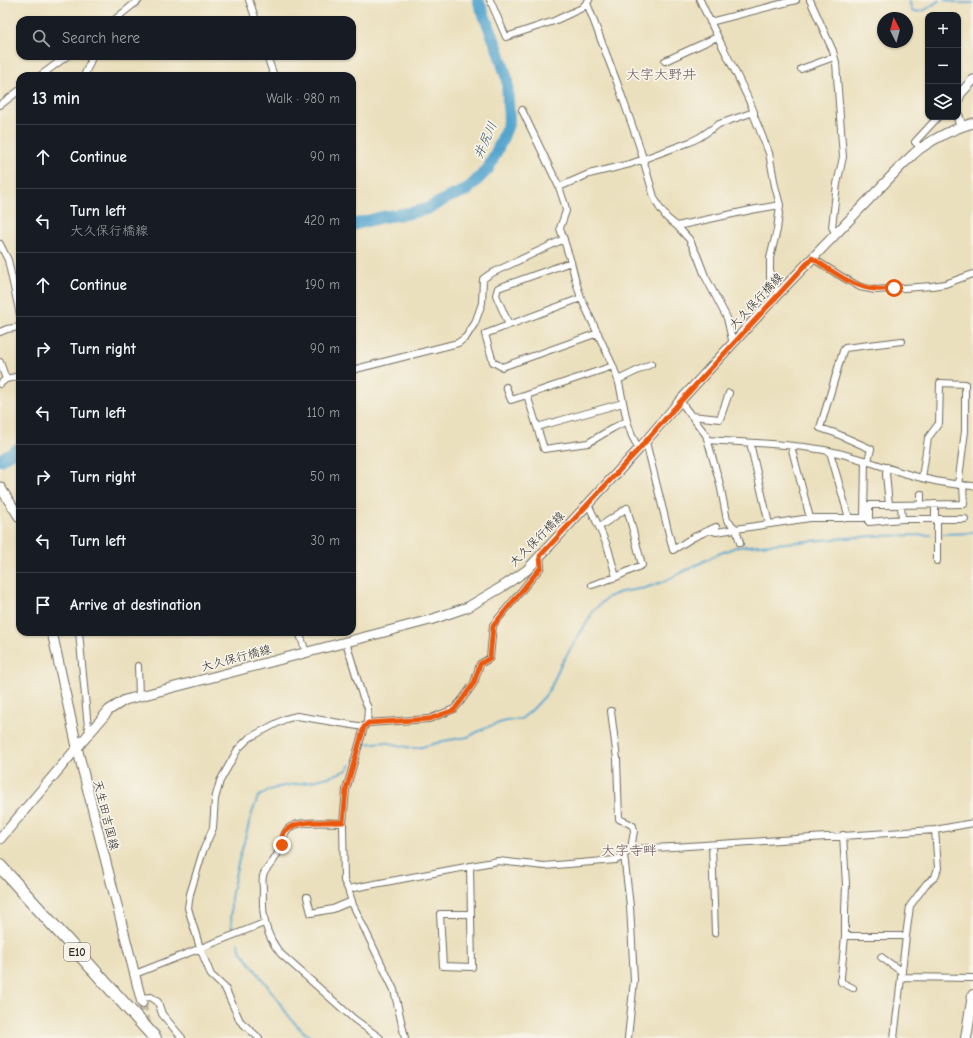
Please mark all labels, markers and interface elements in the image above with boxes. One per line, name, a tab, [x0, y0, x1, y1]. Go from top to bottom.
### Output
north arrow	[877, 12, 913, 48]
map controls	[925, 12, 961, 120]
button: +	[925, 12, 961, 48]
search box	[16, 16, 356, 60]
icon: search	[30, 27, 52, 49]
text: Search here	[62, 29, 140, 47]
button: −	[925, 48, 961, 84]
district label: 大字大野井	[626, 66, 696, 83]
button: layers	[925, 84, 961, 120]
text: 13 min	[32, 89, 80, 108]
text: Walk · 980 m	[266, 91, 340, 106]
water label: 井尻川	[470, 119, 500, 161]
icon: ahead	[32, 146, 54, 168]
text: Continue	[70, 148, 127, 166]
text: 90 m	[310, 149, 340, 164]
text: Turn left	[70, 202, 126, 220]
icon: left	[32, 210, 54, 232]
text: 420 m	[304, 213, 340, 228]
text: 大久保行橋線	[70, 223, 148, 238]
street label: 大久保行橋線	[726, 270, 786, 332]
icon: ahead	[32, 274, 54, 296]
text: Continue	[70, 276, 127, 294]
text: 190 m	[305, 277, 340, 292]
route start	[885, 279, 903, 297]
icon: right	[32, 338, 54, 360]
text: Turn right	[70, 340, 136, 358]
text: 90 m	[310, 341, 340, 356]
icon: left	[32, 402, 54, 424]
text: Turn left	[70, 404, 126, 422]
text: 110 m	[307, 405, 340, 420]
icon: right	[32, 466, 54, 488]
text: Turn right	[70, 468, 136, 486]
text: 50 m	[310, 469, 340, 484]
street label: 大久保行橋線	[507, 509, 567, 569]
icon: left	[32, 530, 54, 552]
text: Turn left	[70, 532, 126, 550]
text: 30 m	[310, 533, 340, 548]
icon: arrive	[32, 594, 54, 616]
text: Arrive at destination	[70, 596, 201, 614]
street label: 大久保行橋線	[199, 642, 273, 674]
street label: 天生田吉国線	[90, 778, 122, 852]
route end	[273, 836, 291, 854]
district label: 大字寺畔	[601, 842, 657, 859]
road number: E10	[64, 943, 90, 961]

